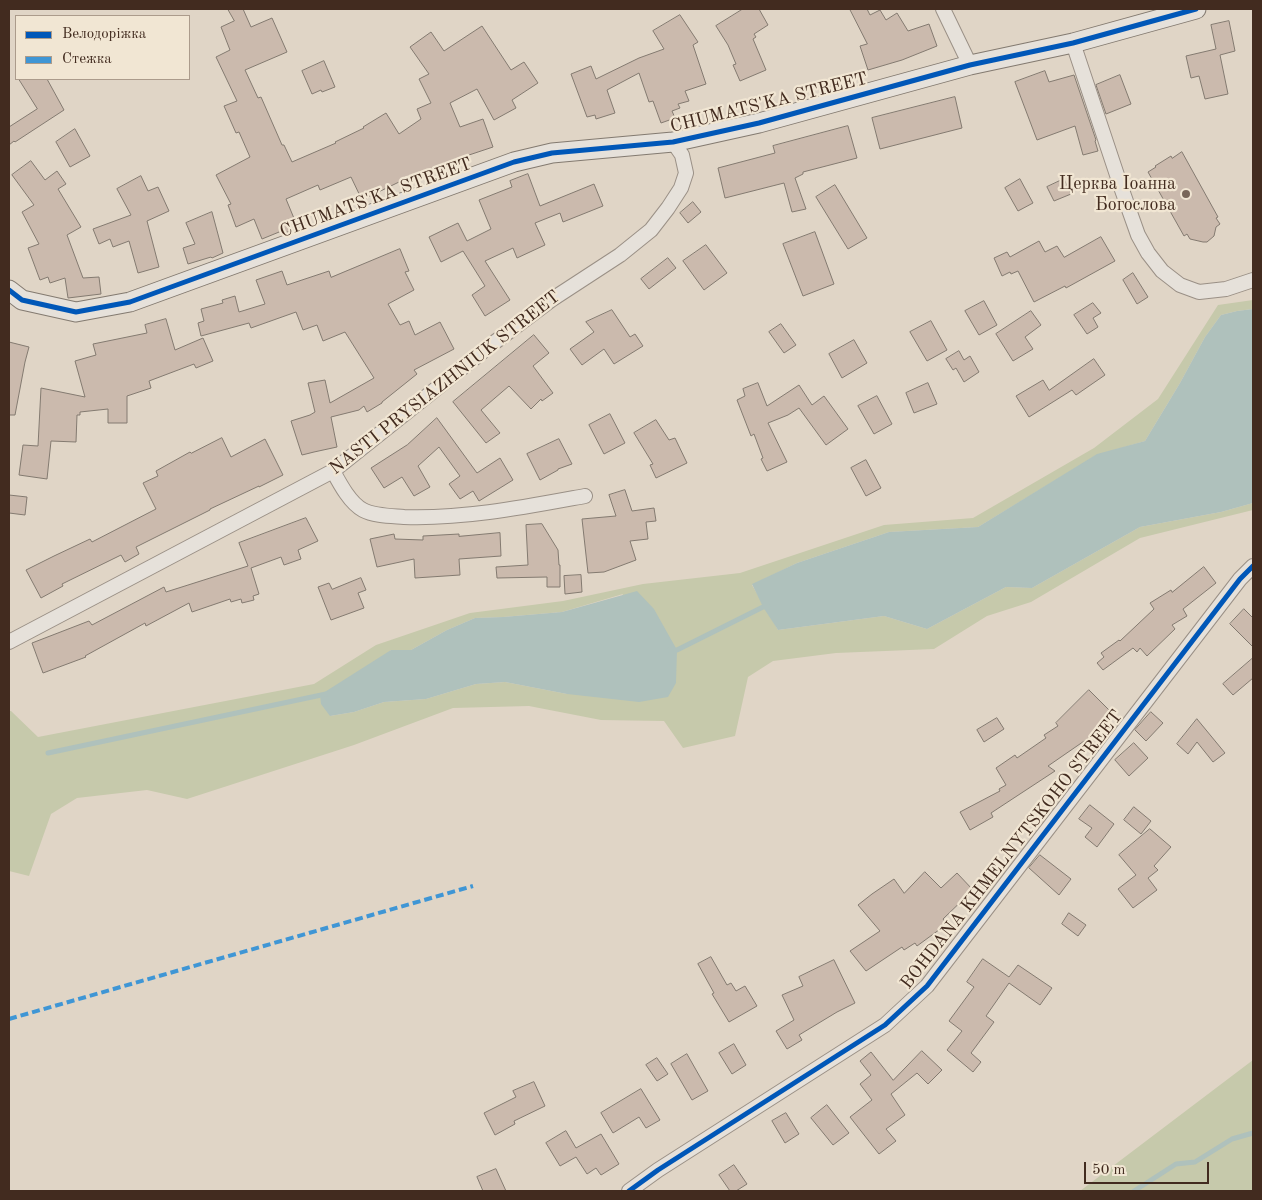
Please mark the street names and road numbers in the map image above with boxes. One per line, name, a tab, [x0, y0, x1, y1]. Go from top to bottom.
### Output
street label: CHUMATS'KA STREET	[668, 68, 870, 138]
street label: CHUMATS'KA STREET	[277, 153, 475, 243]
street label: NASTI PRYSIAZHNIUK STREET	[325, 286, 565, 480]
street label: BOHDANA KHMELNYTSKOHO STREET	[896, 706, 1128, 994]

